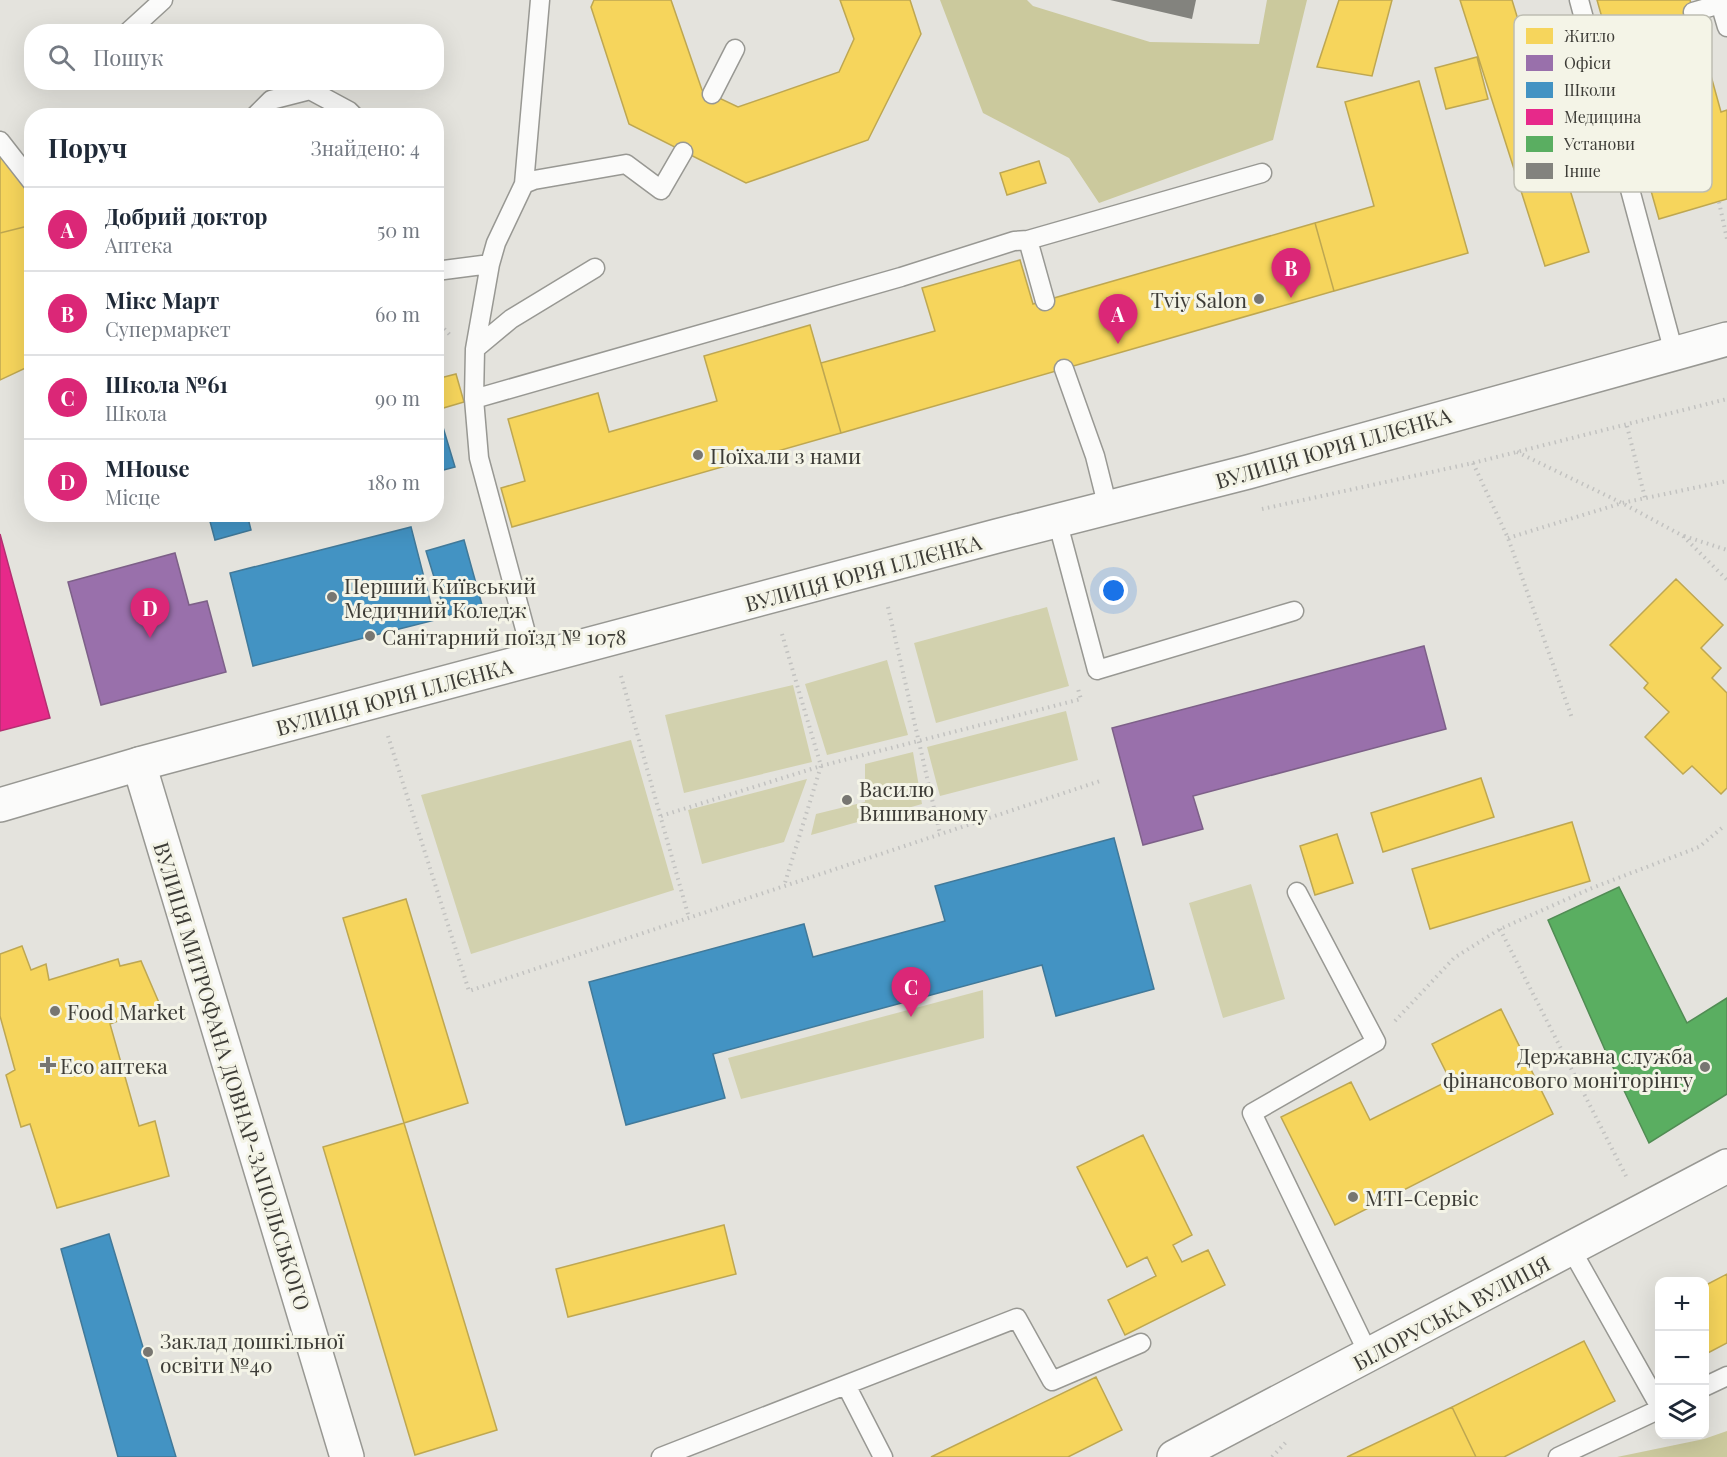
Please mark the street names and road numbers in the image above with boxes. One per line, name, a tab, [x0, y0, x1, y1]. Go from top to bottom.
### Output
street label: ВУЛИЦЯ ЮРІЯ ІЛЛЄНКА	[1212, 400, 1455, 494]
street label: ВУЛИЦЯ ЮРІЯ ІЛЛЄНКА	[742, 527, 985, 617]
street label: ВУЛИЦЯ ЮРІЯ ІЛЛЄНКА	[273, 651, 516, 741]
street label: ВУЛИЦЯ МИТРОФАНА ДОВНАР-ЗАПОЛЬСЬКОГО	[148, 838, 318, 1314]
street label: БІЛОРУСЬКА ВУЛИЦЯ	[1348, 1248, 1554, 1376]

